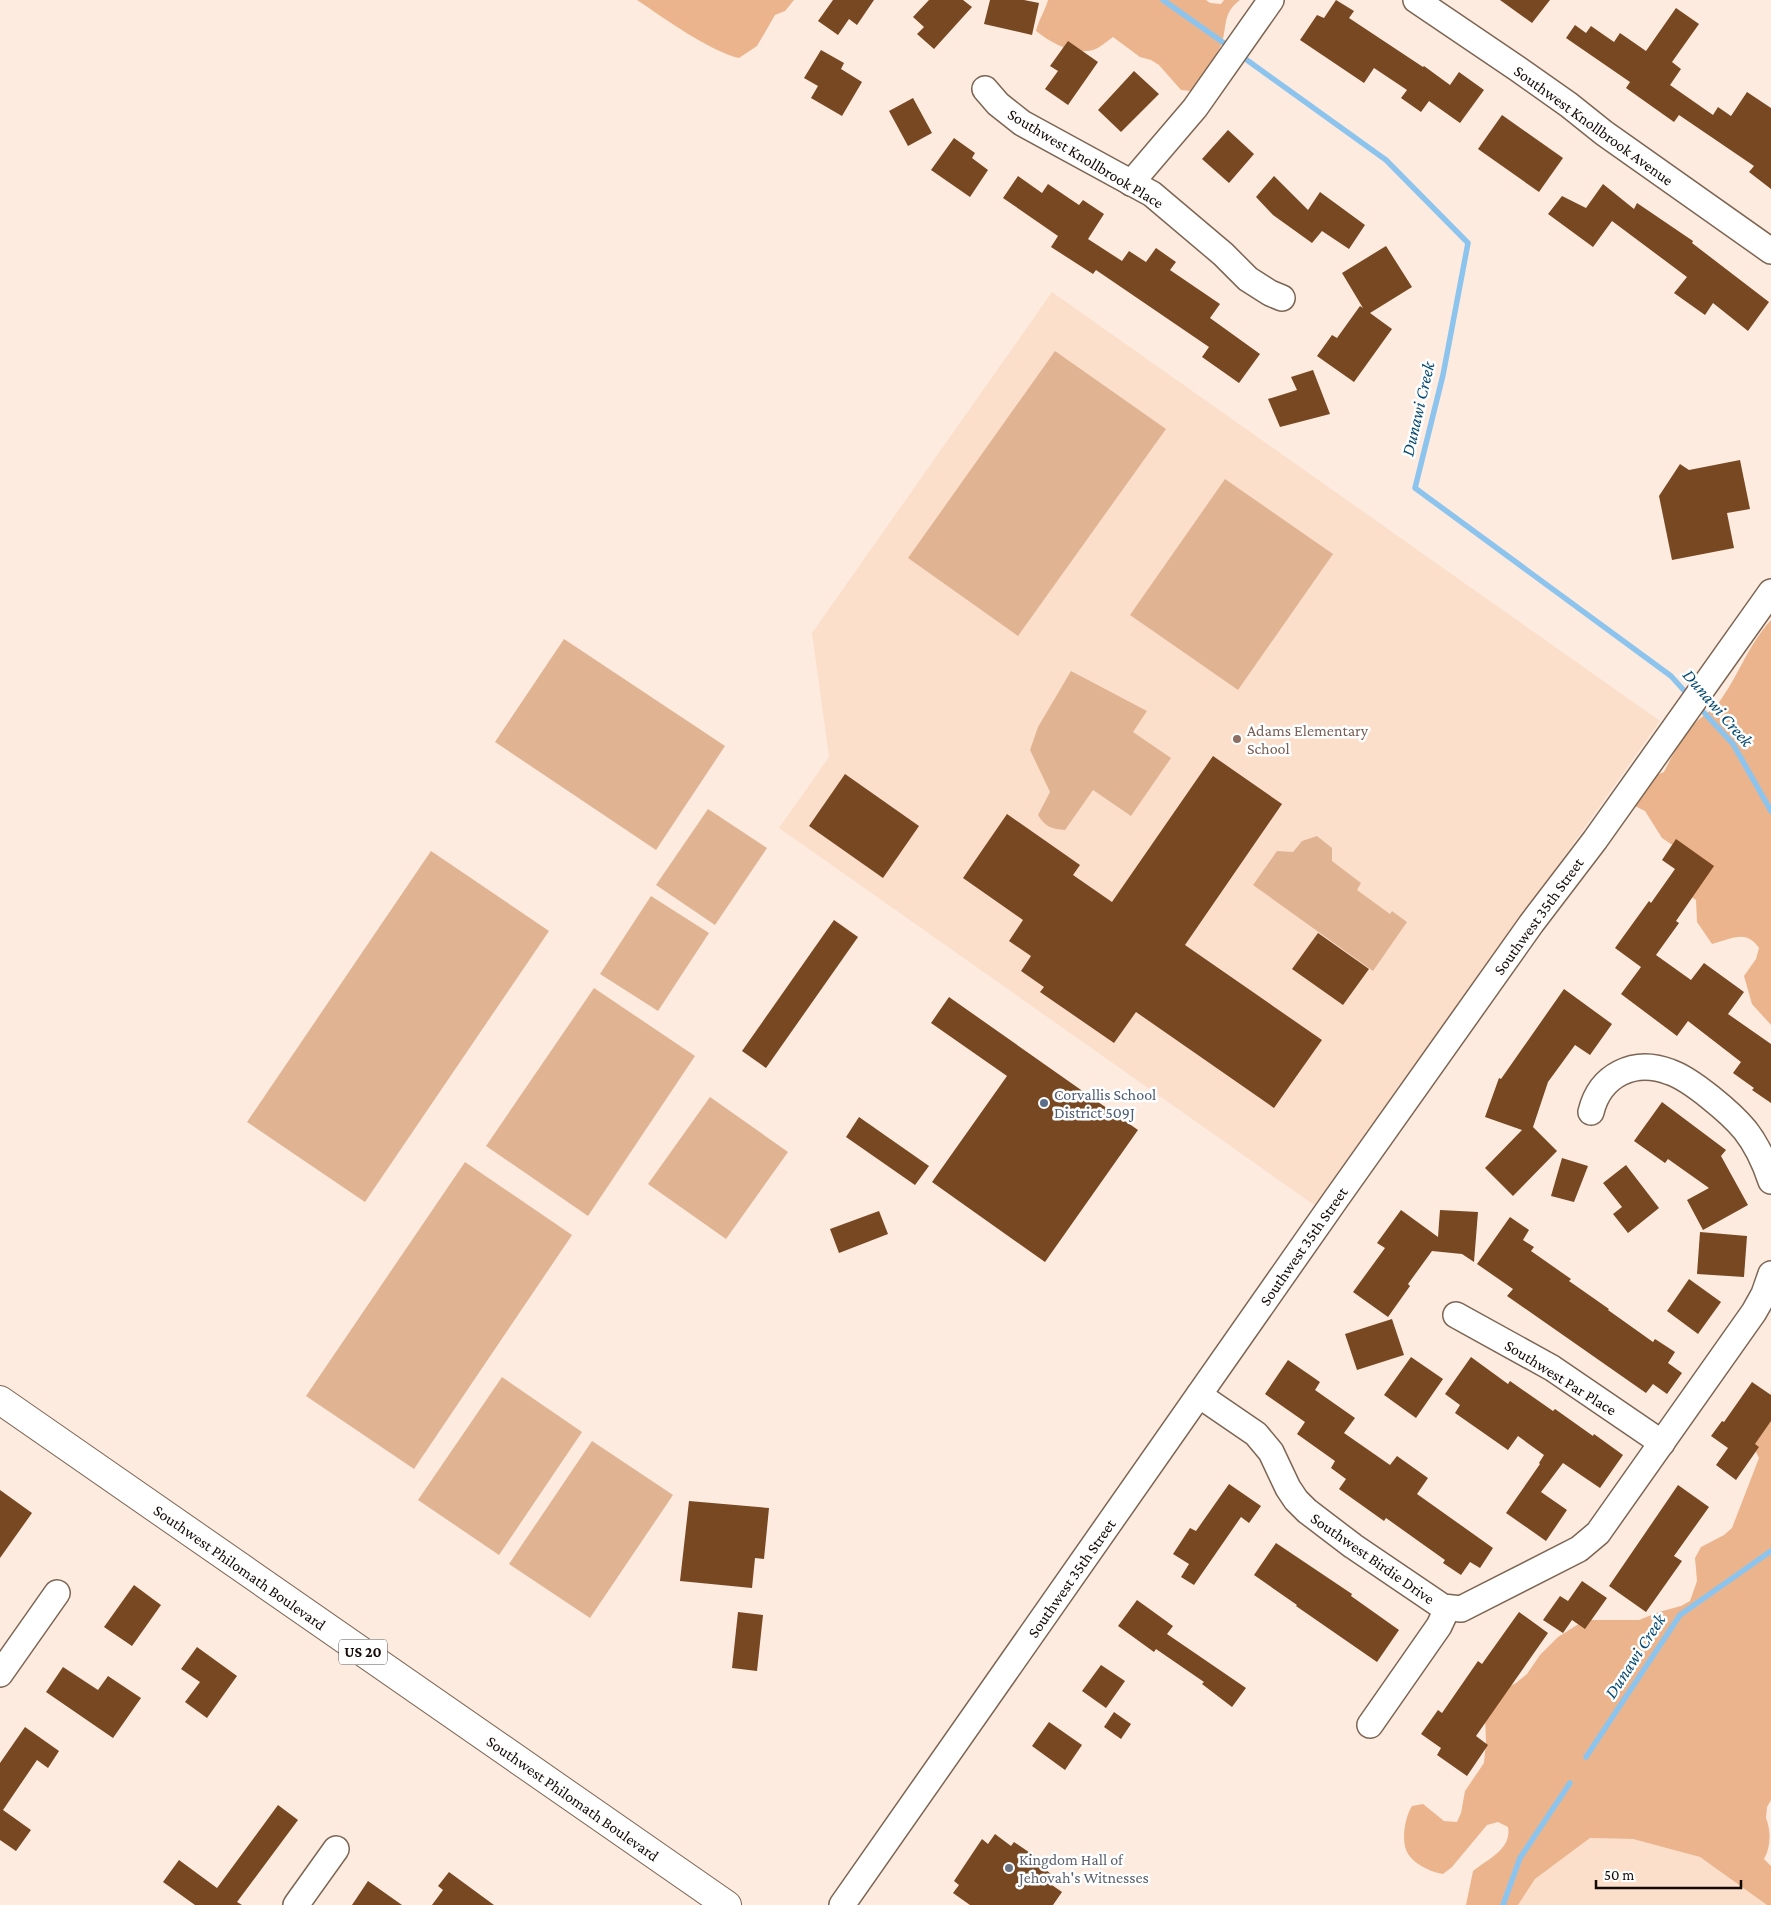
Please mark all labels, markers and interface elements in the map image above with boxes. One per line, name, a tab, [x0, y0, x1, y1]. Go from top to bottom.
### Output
street label: Southwest Knollbrook Avenue	[1511, 62, 1677, 189]
street label: Southwest Knollbrook Place	[1005, 105, 1167, 212]
water label: Dunawi Creek	[1397, 359, 1439, 458]
water label: Dunawi Creek	[1679, 665, 1758, 752]
place label: Adams Elementary School	[1247, 722, 1369, 757]
marker: Adams Elementary School	[1231, 733, 1243, 745]
street label: Southwest 35th Street	[1490, 854, 1587, 978]
place label: Corvallis School District 509J	[1054, 1086, 1156, 1122]
marker: Corvallis School District 509J	[1038, 1097, 1050, 1109]
street label: Southwest 35th Street	[1256, 1183, 1351, 1309]
street label: Southwest Par Place	[1502, 1336, 1620, 1419]
street label: Southwest Philomath Boulevard	[150, 1501, 329, 1634]
street label: Southwest Birdie Drive	[1308, 1509, 1438, 1607]
street label: Southwest 35th Street	[1024, 1515, 1119, 1641]
water label: Dunawi Creek	[1600, 1609, 1670, 1702]
road number: US 20	[339, 1640, 387, 1664]
street label: Southwest Philomath Boulevard	[483, 1732, 662, 1865]
place label: Kingdom Hall of Jehovah's Witnesses	[1017, 1851, 1149, 1887]
scale bar	[1596, 1858, 1741, 1890]
marker: Kingdom Hall of Jehovah's Witnesses	[1003, 1862, 1015, 1874]
text: 50 m	[1604, 1867, 1634, 1883]

